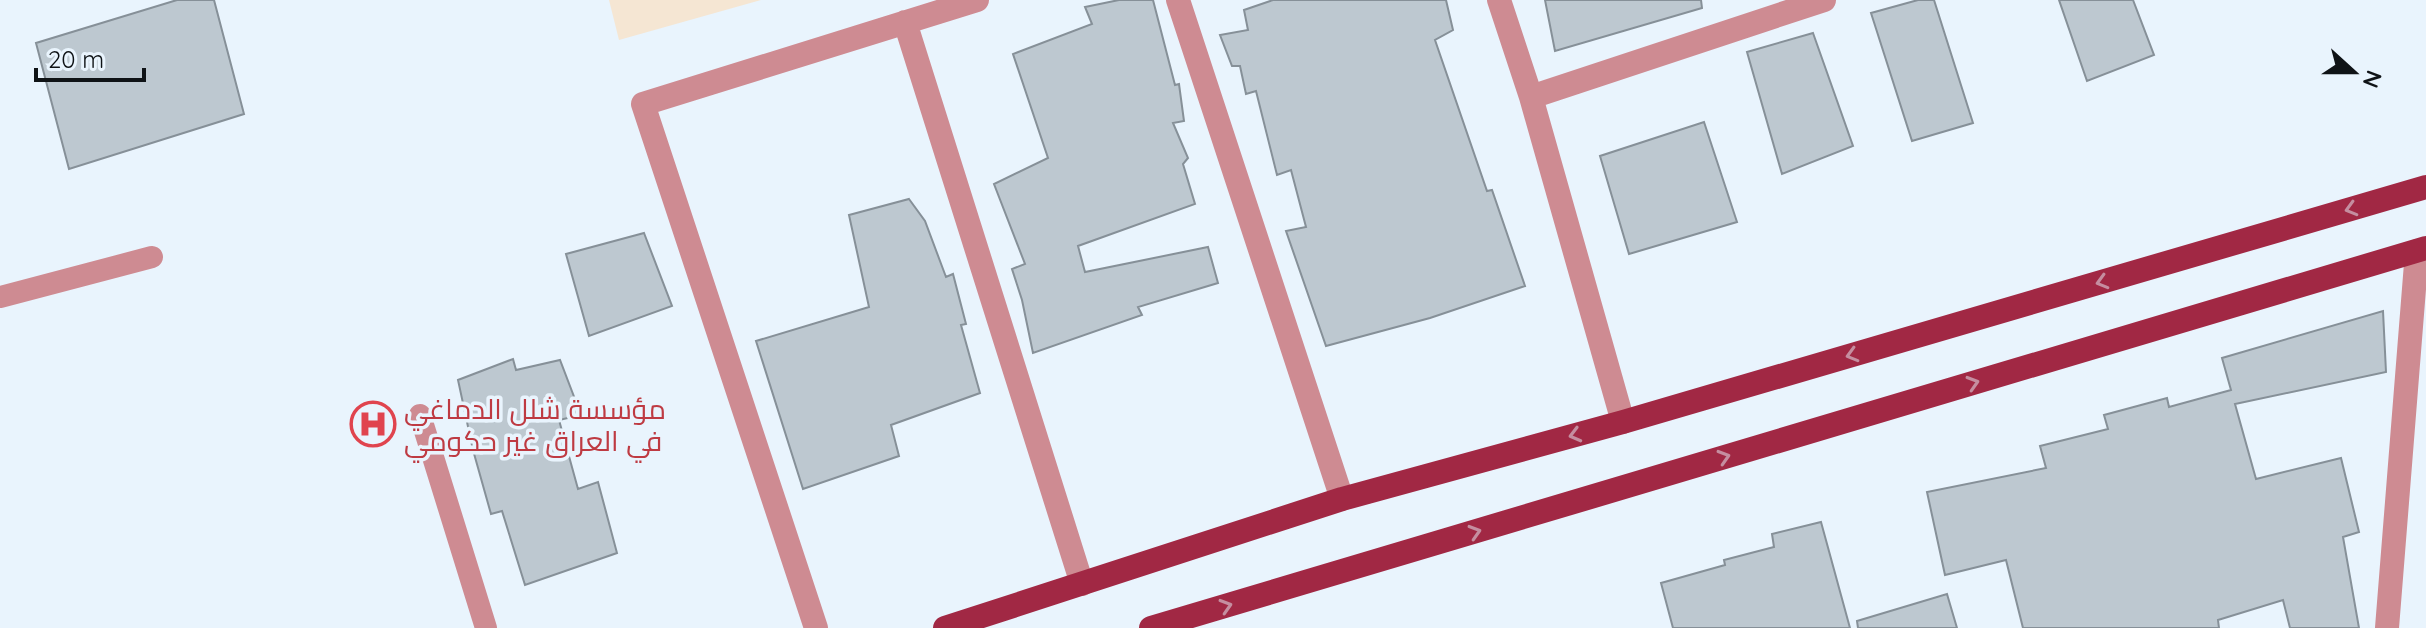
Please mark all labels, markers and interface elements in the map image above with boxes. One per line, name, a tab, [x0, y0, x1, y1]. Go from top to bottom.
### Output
scale bar	[36, 32, 144, 82]
north arrow	[2314, 32, 2394, 112]
text: 20 m	[48, 44, 104, 74]
text: N	[2357, 67, 2389, 92]
one-way arrow	[2345, 200, 2359, 216]
one-way arrow	[2095, 273, 2109, 289]
one-way arrow	[1846, 346, 1859, 362]
one-way arrow	[1966, 376, 1980, 392]
place label: مؤسسة شلل الدماغي في العراق غير حكومي	[404, 391, 666, 463]
hospital icon: مؤسسة شلل الدماغي في العراق غير حكومي	[349, 400, 397, 448]
one-way arrow	[1569, 426, 1583, 442]
one-way arrow	[1717, 450, 1730, 466]
one-way arrow	[1467, 525, 1481, 541]
one-way arrow	[1218, 599, 1232, 615]

